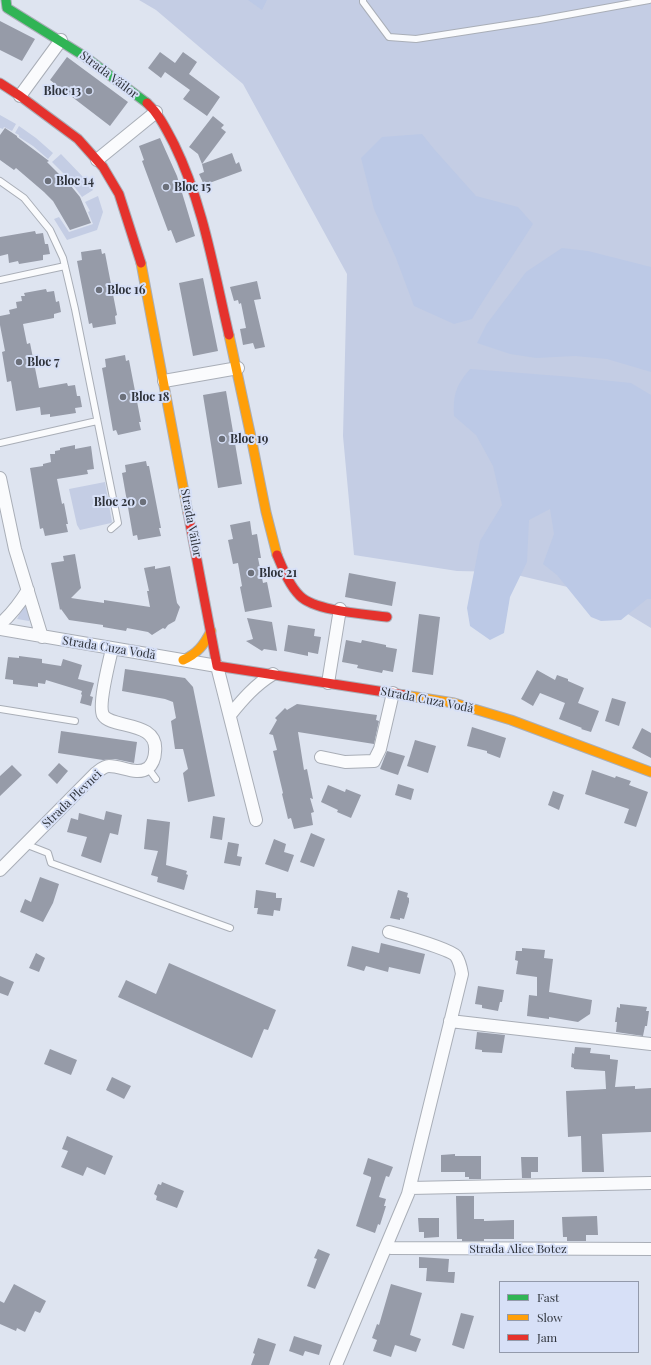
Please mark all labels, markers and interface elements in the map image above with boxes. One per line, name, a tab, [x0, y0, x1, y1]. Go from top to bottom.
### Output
street label: Strada Văilor	[77, 48, 141, 102]
place label: Bloc 13	[44, 84, 81, 98]
marker: Bloc 13	[84, 86, 94, 96]
place label: Bloc 14	[56, 174, 94, 188]
marker: Bloc 14	[43, 176, 53, 186]
place label: Bloc 15	[174, 180, 211, 194]
marker: Bloc 15	[161, 182, 171, 192]
place label: Bloc 16	[107, 283, 145, 297]
marker: Bloc 16	[94, 285, 104, 295]
place label: Bloc 7	[27, 355, 60, 369]
marker: Bloc 7	[14, 357, 24, 367]
place label: Bloc 18	[131, 390, 169, 404]
marker: Bloc 18	[118, 392, 128, 402]
place label: Bloc 19	[230, 432, 268, 446]
marker: Bloc 19	[217, 434, 227, 444]
street label: Strada Văilor	[177, 488, 205, 558]
place label: Bloc 20	[94, 495, 135, 509]
marker: Bloc 20	[138, 497, 148, 507]
place label: Bloc 21	[259, 566, 297, 580]
marker: Bloc 21	[246, 568, 256, 578]
street label: Strada Cuza Vodă	[61, 634, 157, 662]
street label: Strada Cuza Vodă	[379, 684, 475, 716]
street label: Strada Plevnei	[39, 767, 105, 831]
street label: Strada Alice Botez	[469, 1242, 567, 1256]
legend	[499, 1281, 639, 1353]
text: Fast	[537, 1289, 559, 1305]
text: Slow	[537, 1309, 563, 1325]
text: Jam	[537, 1329, 557, 1345]

